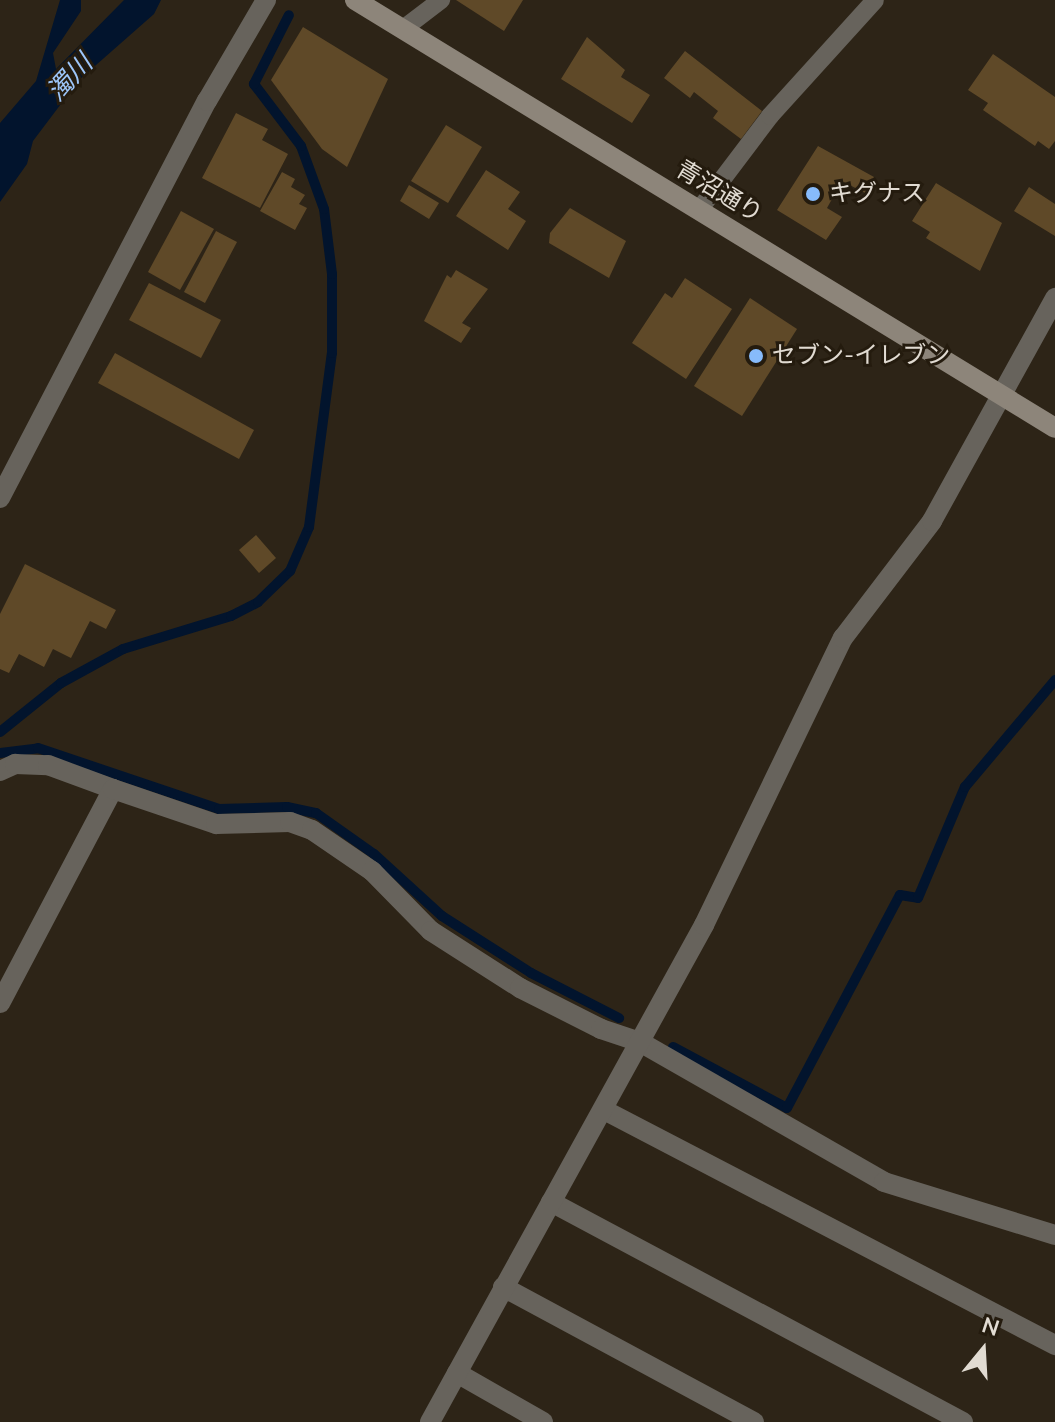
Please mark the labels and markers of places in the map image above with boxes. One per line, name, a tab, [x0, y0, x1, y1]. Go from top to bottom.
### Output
place label: キグナス	[829, 180, 925, 208]
marker: キグナス	[804, 185, 822, 203]
place label: セブン-イレブン	[772, 342, 950, 370]
marker: セブン-イレブン	[747, 347, 765, 365]

